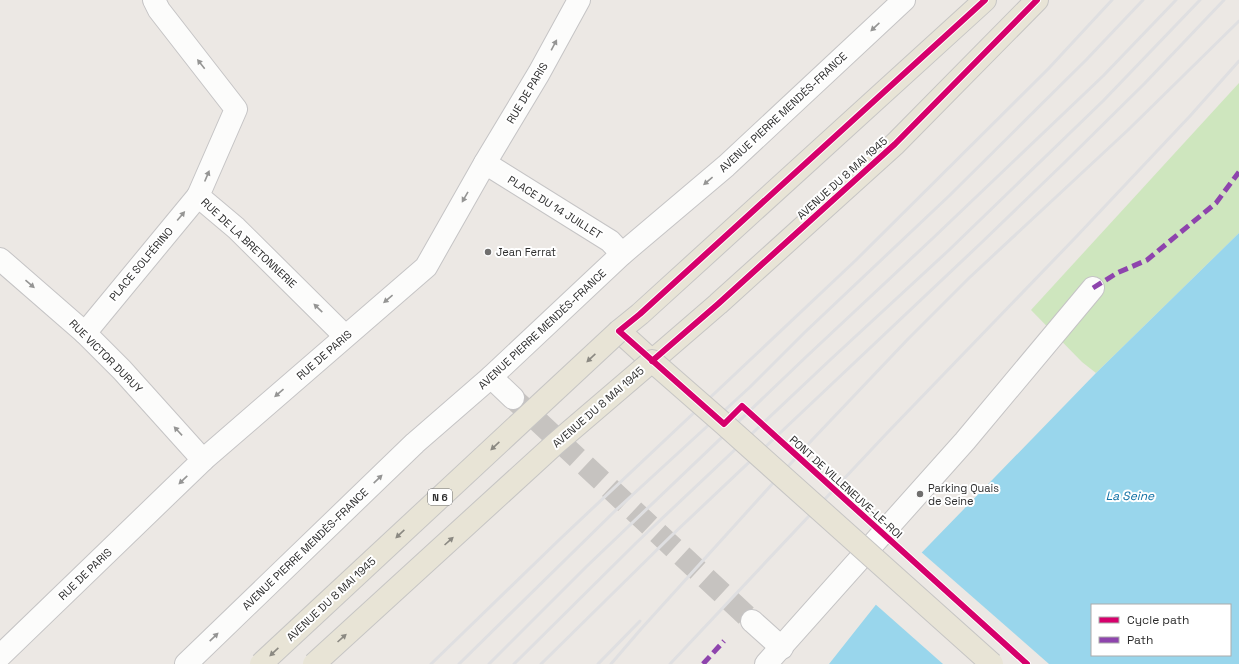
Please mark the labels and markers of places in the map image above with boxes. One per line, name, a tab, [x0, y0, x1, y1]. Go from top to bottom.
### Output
place label: Jean Ferrat	[496, 245, 556, 259]
marker: Jean Ferrat	[483, 247, 493, 257]
place label: Parking Quais de Seine	[928, 481, 999, 508]
marker: Parking Quais de Seine	[915, 489, 925, 499]

